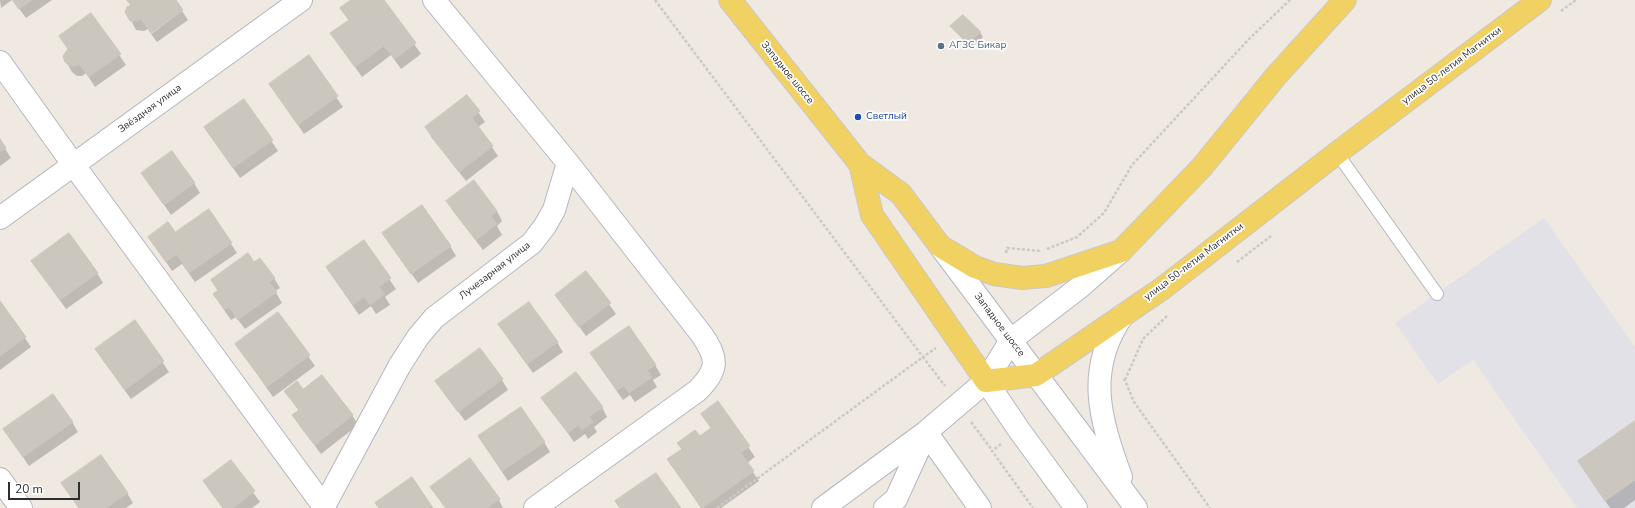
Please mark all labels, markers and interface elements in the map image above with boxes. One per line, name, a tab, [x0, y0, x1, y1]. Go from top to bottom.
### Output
street label: улица 50-летия Магнитки	[1400, 25, 1504, 107]
street label: Западное шоссе	[758, 39, 816, 107]
place label: АГЗС Бикар	[949, 40, 1006, 52]
marker: АГЗС Бикар	[936, 41, 946, 51]
street label: Звёздная улица	[116, 82, 184, 136]
place label: Светлый	[866, 111, 907, 123]
marker: Светлый	[853, 112, 863, 122]
street label: улица 50-летия Магнитки	[1142, 221, 1246, 303]
street label: Лучезарная улица	[457, 239, 533, 303]
street label: Западное шоссе	[971, 291, 1027, 359]
scale bar	[10, 474, 82, 500]
text: 20 m	[15, 481, 43, 497]

